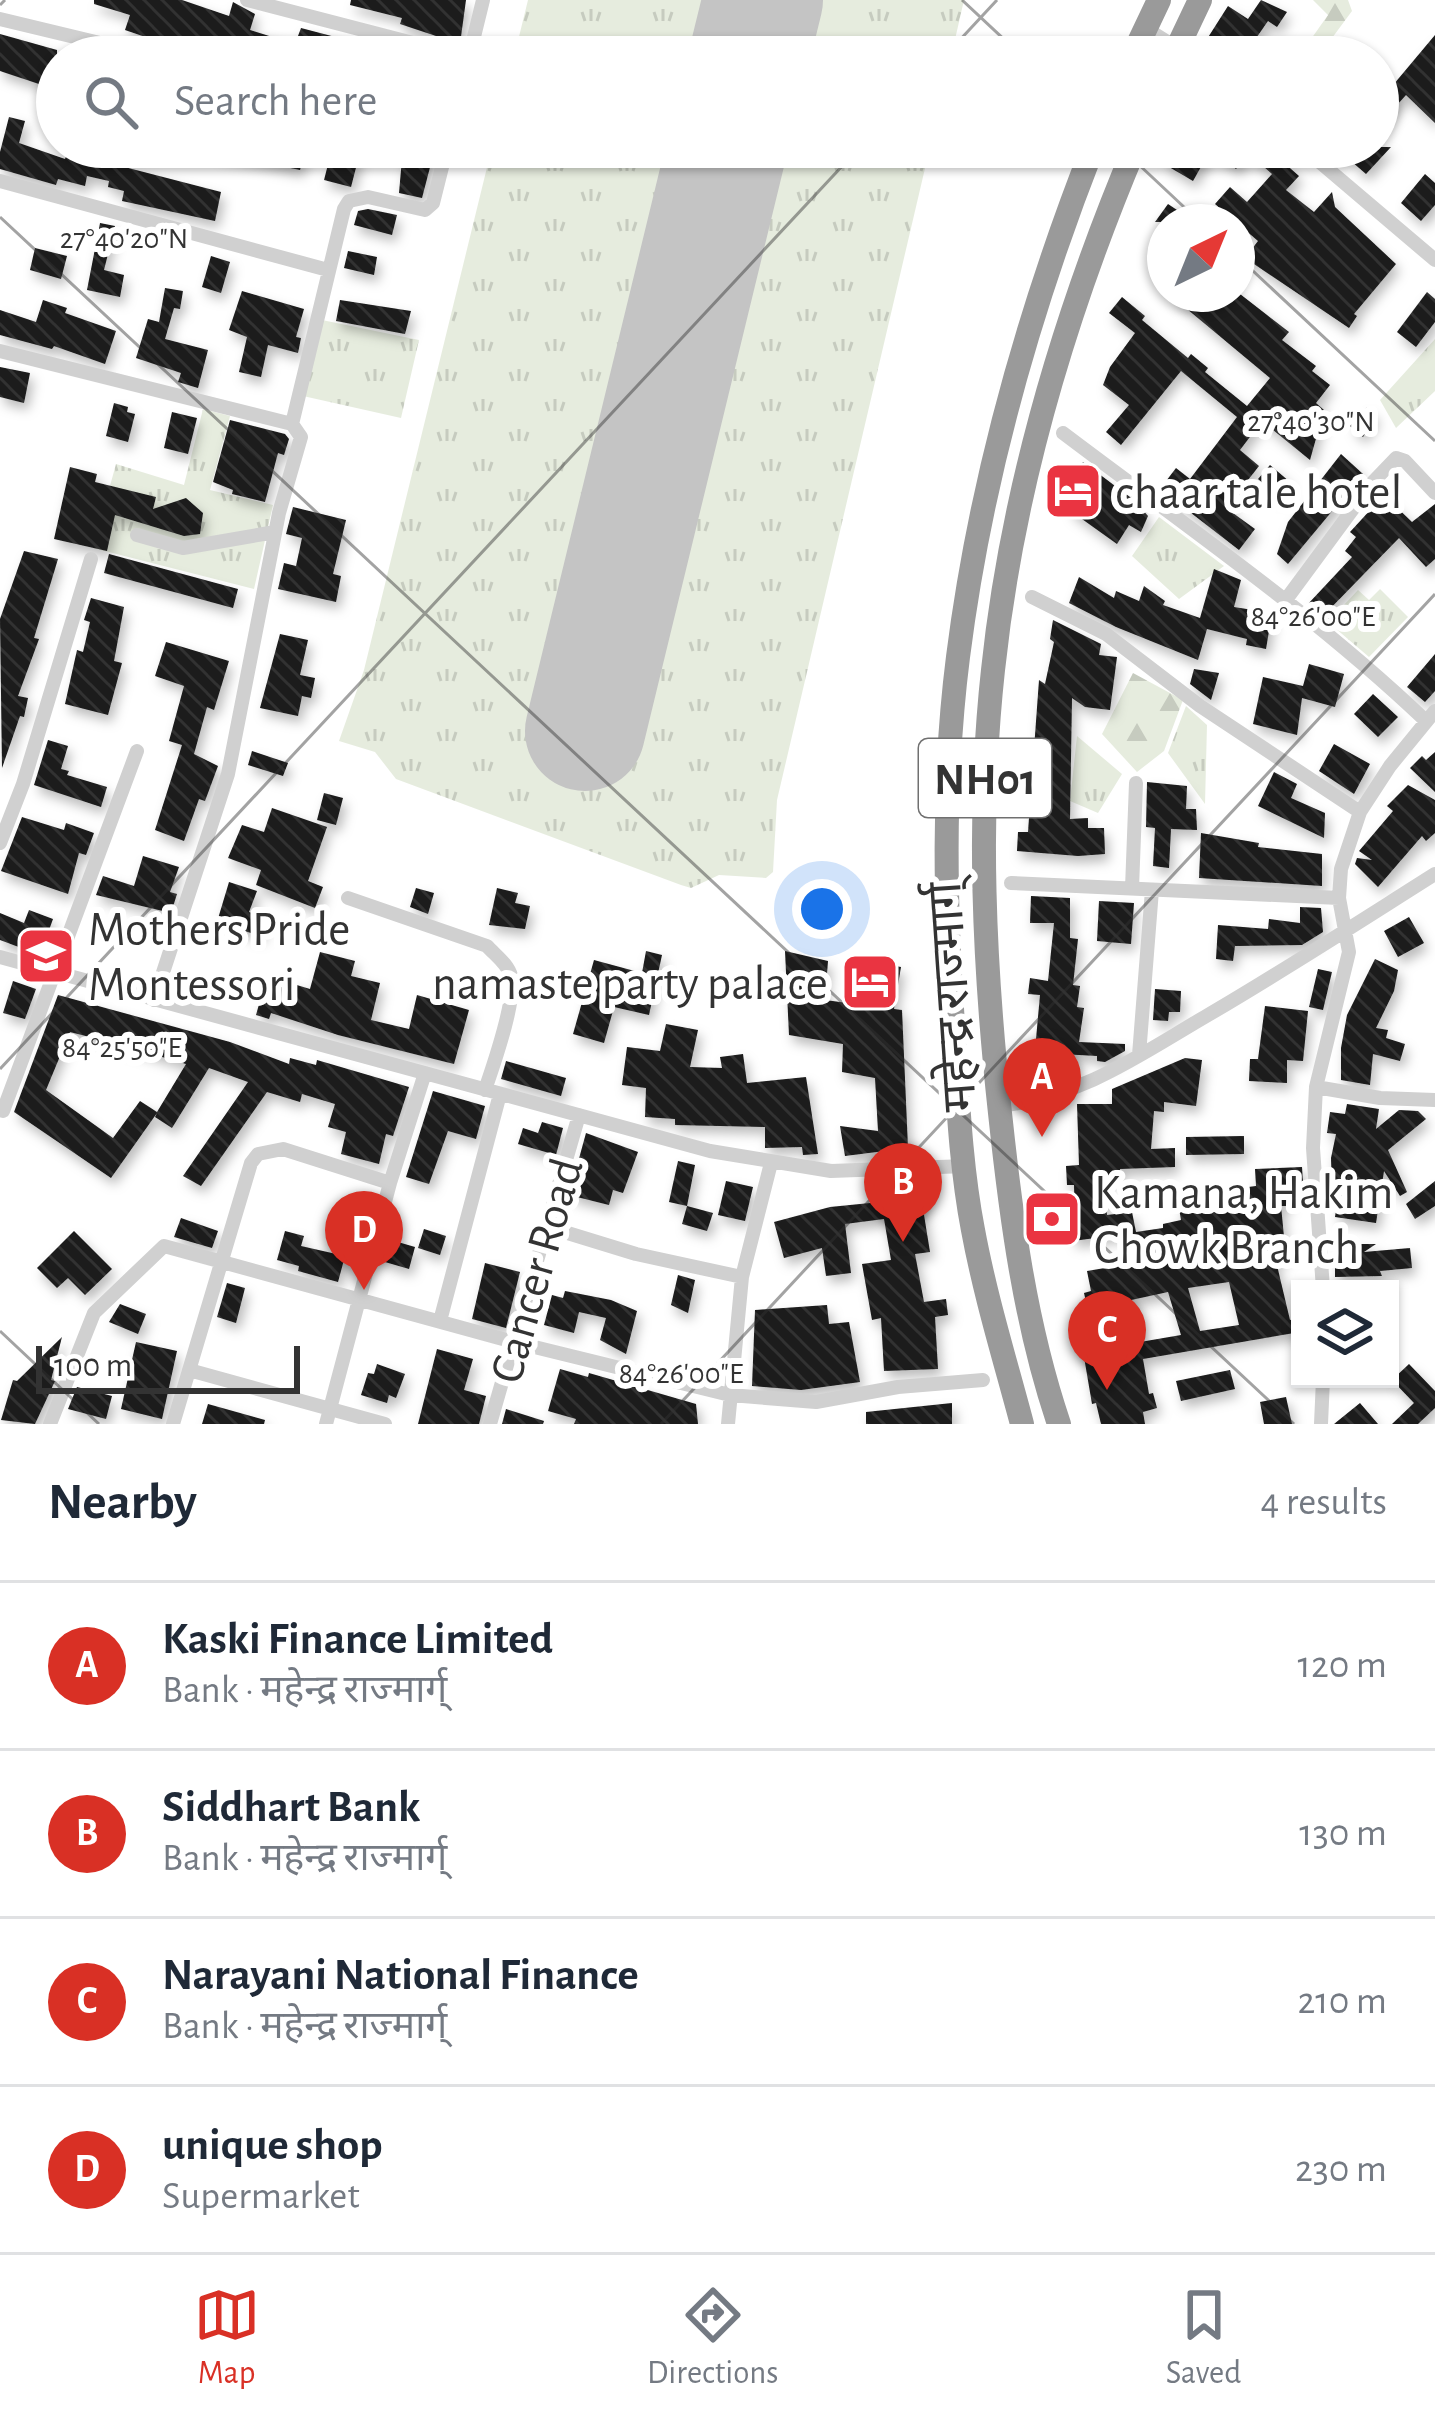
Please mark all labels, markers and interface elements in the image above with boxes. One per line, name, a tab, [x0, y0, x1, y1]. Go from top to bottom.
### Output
search box	[36, 36, 1399, 168]
icon: search	[78, 69, 144, 135]
text: Search here	[174, 79, 377, 124]
north arrow	[1147, 204, 1255, 312]
text: 27°40'20"N	[60, 224, 188, 254]
text: 27°40'30"N	[1247, 407, 1375, 437]
hotel icon: chaar tale hotel	[1042, 460, 1104, 522]
place label: chaar tale hotel	[1115, 470, 1402, 518]
text: 84°26'00"E	[1251, 602, 1375, 632]
road number: NH01	[919, 739, 1051, 817]
street label: महेन्द्र राज्मार्ग्	[916, 873, 988, 1114]
your location	[792, 879, 852, 939]
place label: Mothers Pride Montessori	[88, 907, 350, 1010]
school or university icon: Mothers Pride Montessori	[15, 925, 77, 987]
hotel icon: namaste party palace	[839, 951, 901, 1013]
place label: namaste party palace	[432, 961, 828, 1009]
text: 84°25'50"E	[62, 1033, 182, 1063]
pin: A	[1003, 1038, 1081, 1137]
pin: B	[864, 1143, 942, 1242]
street label: Cancer Road	[483, 1153, 593, 1388]
place label: Kamana, Hakim Chowk Branch	[1094, 1170, 1393, 1273]
bank icon: Kamana, Hakim Chowk Branch	[1021, 1188, 1083, 1250]
pin: D	[325, 1191, 403, 1290]
map controls	[1291, 1280, 1399, 1388]
button: layers	[1291, 1280, 1399, 1388]
pin: C	[1068, 1291, 1146, 1390]
scale bar	[36, 1340, 300, 1393]
text: 100 m	[54, 1350, 132, 1383]
text: 84°26'00"E	[619, 1359, 743, 1389]
text: Nearby	[48, 1477, 197, 1528]
text: 4 results	[1260, 1483, 1387, 1522]
text: Kaski Finance Limited	[162, 1617, 553, 1662]
text: A	[75, 1646, 99, 1685]
text: 120 m	[1298, 1646, 1387, 1685]
text: Bank · महेन्द्र राज्मार्ग्	[162, 1671, 447, 1710]
text: Siddhart Bank	[162, 1785, 420, 1830]
text: B	[76, 1814, 98, 1853]
text: 130 m	[1299, 1814, 1387, 1853]
text: Bank · महेन्द्र राज्मार्ग्	[162, 1839, 447, 1878]
text: Narayani National Finance	[162, 1953, 639, 1998]
text: C	[77, 1982, 97, 2021]
text: 210 m	[1298, 1982, 1387, 2021]
text: Bank · महेन्द्र राज्मार्ग्	[162, 2007, 447, 2046]
text: unique shop	[162, 2123, 382, 2168]
text: D	[74, 2150, 100, 2189]
text: 230 m	[1295, 2150, 1387, 2189]
text: Supermarket	[162, 2177, 360, 2216]
tab: Map	[194, 2282, 260, 2394]
tab: Directions	[647, 2282, 778, 2394]
tab: Saved	[1166, 2282, 1241, 2394]

